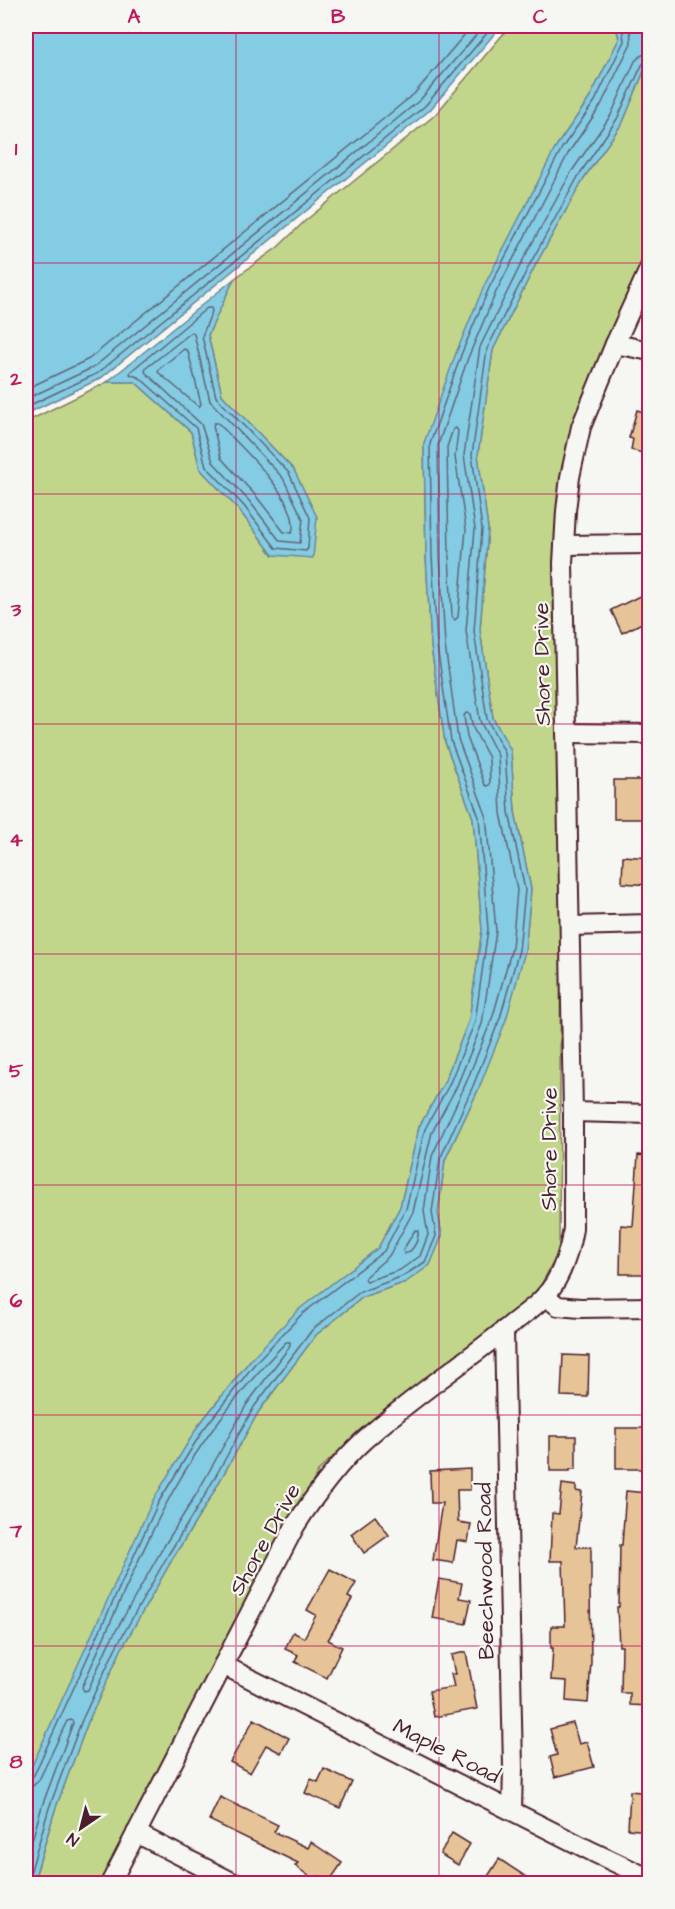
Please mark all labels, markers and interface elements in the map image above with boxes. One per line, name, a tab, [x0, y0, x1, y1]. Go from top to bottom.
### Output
text: A	[128, 3, 141, 31]
text: B	[331, 3, 346, 31]
text: C	[533, 3, 548, 31]
text: 1	[15, 135, 18, 163]
text: 2	[9, 365, 22, 393]
text: 3	[10, 596, 22, 624]
street label: Shore Drive	[526, 602, 559, 726]
text: 4	[9, 826, 23, 854]
text: 5	[9, 1057, 24, 1085]
street label: Shore Drive	[534, 1087, 565, 1211]
text: 6	[10, 1287, 23, 1315]
street label: Shore Drive	[222, 1478, 309, 1601]
street label: Beechwood Road	[468, 1482, 503, 1660]
text: 7	[9, 1517, 23, 1545]
street label: Maple Road	[387, 1711, 505, 1792]
text: 8	[10, 1748, 23, 1776]
north arrow	[51, 1798, 111, 1858]
text: N	[63, 1828, 83, 1851]

